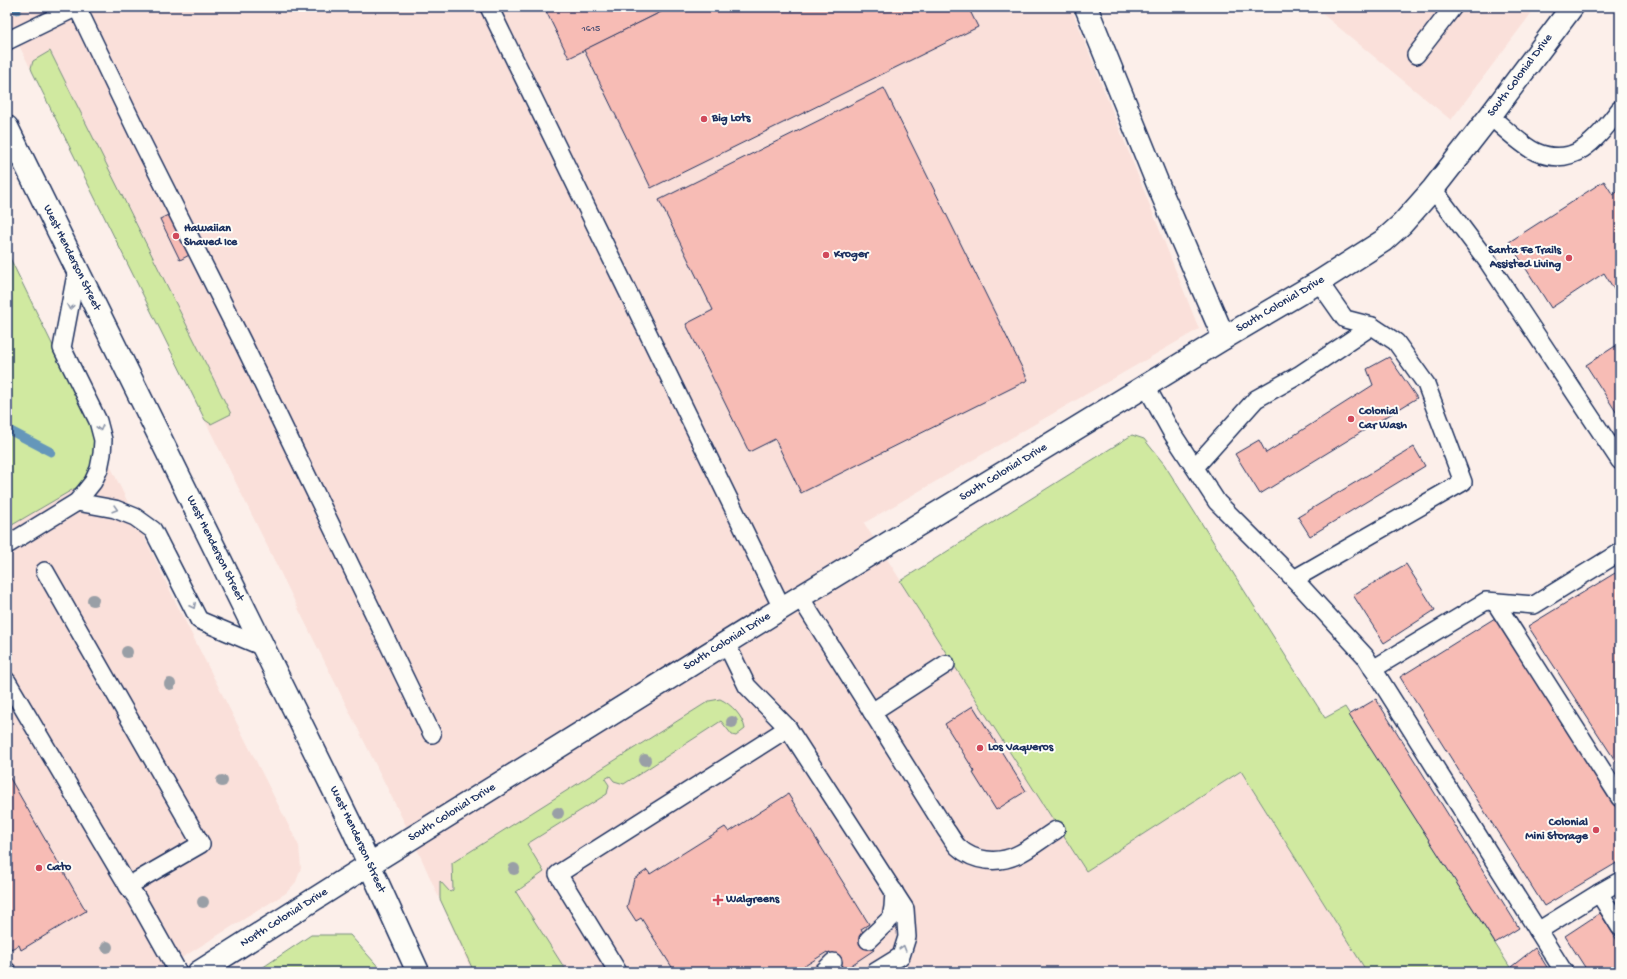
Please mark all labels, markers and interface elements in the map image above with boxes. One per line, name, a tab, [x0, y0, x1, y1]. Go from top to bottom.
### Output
house number: 1615	[581, 23, 600, 35]
street label: South Colonial Drive	[1485, 31, 1557, 120]
place label: Big Lots	[711, 112, 751, 126]
marker: Big Lots	[699, 114, 709, 124]
street label: West Henderson Street	[40, 203, 104, 314]
place label: Hawaiian Shaved Ice	[184, 222, 238, 250]
marker: Hawaiian Shaved Ice	[171, 231, 181, 241]
place label: Santa Fe Trails Assisted Living	[1488, 244, 1562, 272]
place label: Kroger	[833, 248, 870, 262]
marker: Kroger	[821, 250, 831, 260]
marker: Santa Fe Trails Assisted Living	[1564, 253, 1574, 263]
street label: South Colonial Drive	[1234, 273, 1328, 336]
one-way arrow	[66, 304, 74, 311]
place label: Colonial Car Wash	[1358, 405, 1408, 433]
marker: Colonial Car Wash	[1346, 414, 1356, 424]
one-way arrow	[95, 425, 103, 431]
street label: South Colonial Drive	[957, 440, 1051, 505]
street label: West Henderson Street	[183, 493, 247, 605]
one-way arrow	[111, 504, 118, 513]
one-way arrow	[188, 602, 196, 610]
street label: South Colonial Drive	[681, 609, 774, 674]
place label: Los Vaqueros	[988, 741, 1054, 755]
marker: Los Vaqueros	[975, 743, 985, 753]
street label: South Colonial Drive	[406, 780, 499, 845]
street label: West Henderson Street	[326, 784, 389, 896]
place label: Colonial Mini Storage	[1525, 816, 1589, 844]
marker: Colonial Mini Storage	[1591, 825, 1601, 835]
place label: Cato	[46, 861, 72, 875]
marker: Cato	[34, 863, 44, 873]
street label: North Colonial Drive	[238, 885, 331, 951]
place label: Walgreens	[725, 893, 780, 907]
marker: Walgreens	[713, 895, 723, 905]
one-way arrow	[898, 944, 907, 951]

